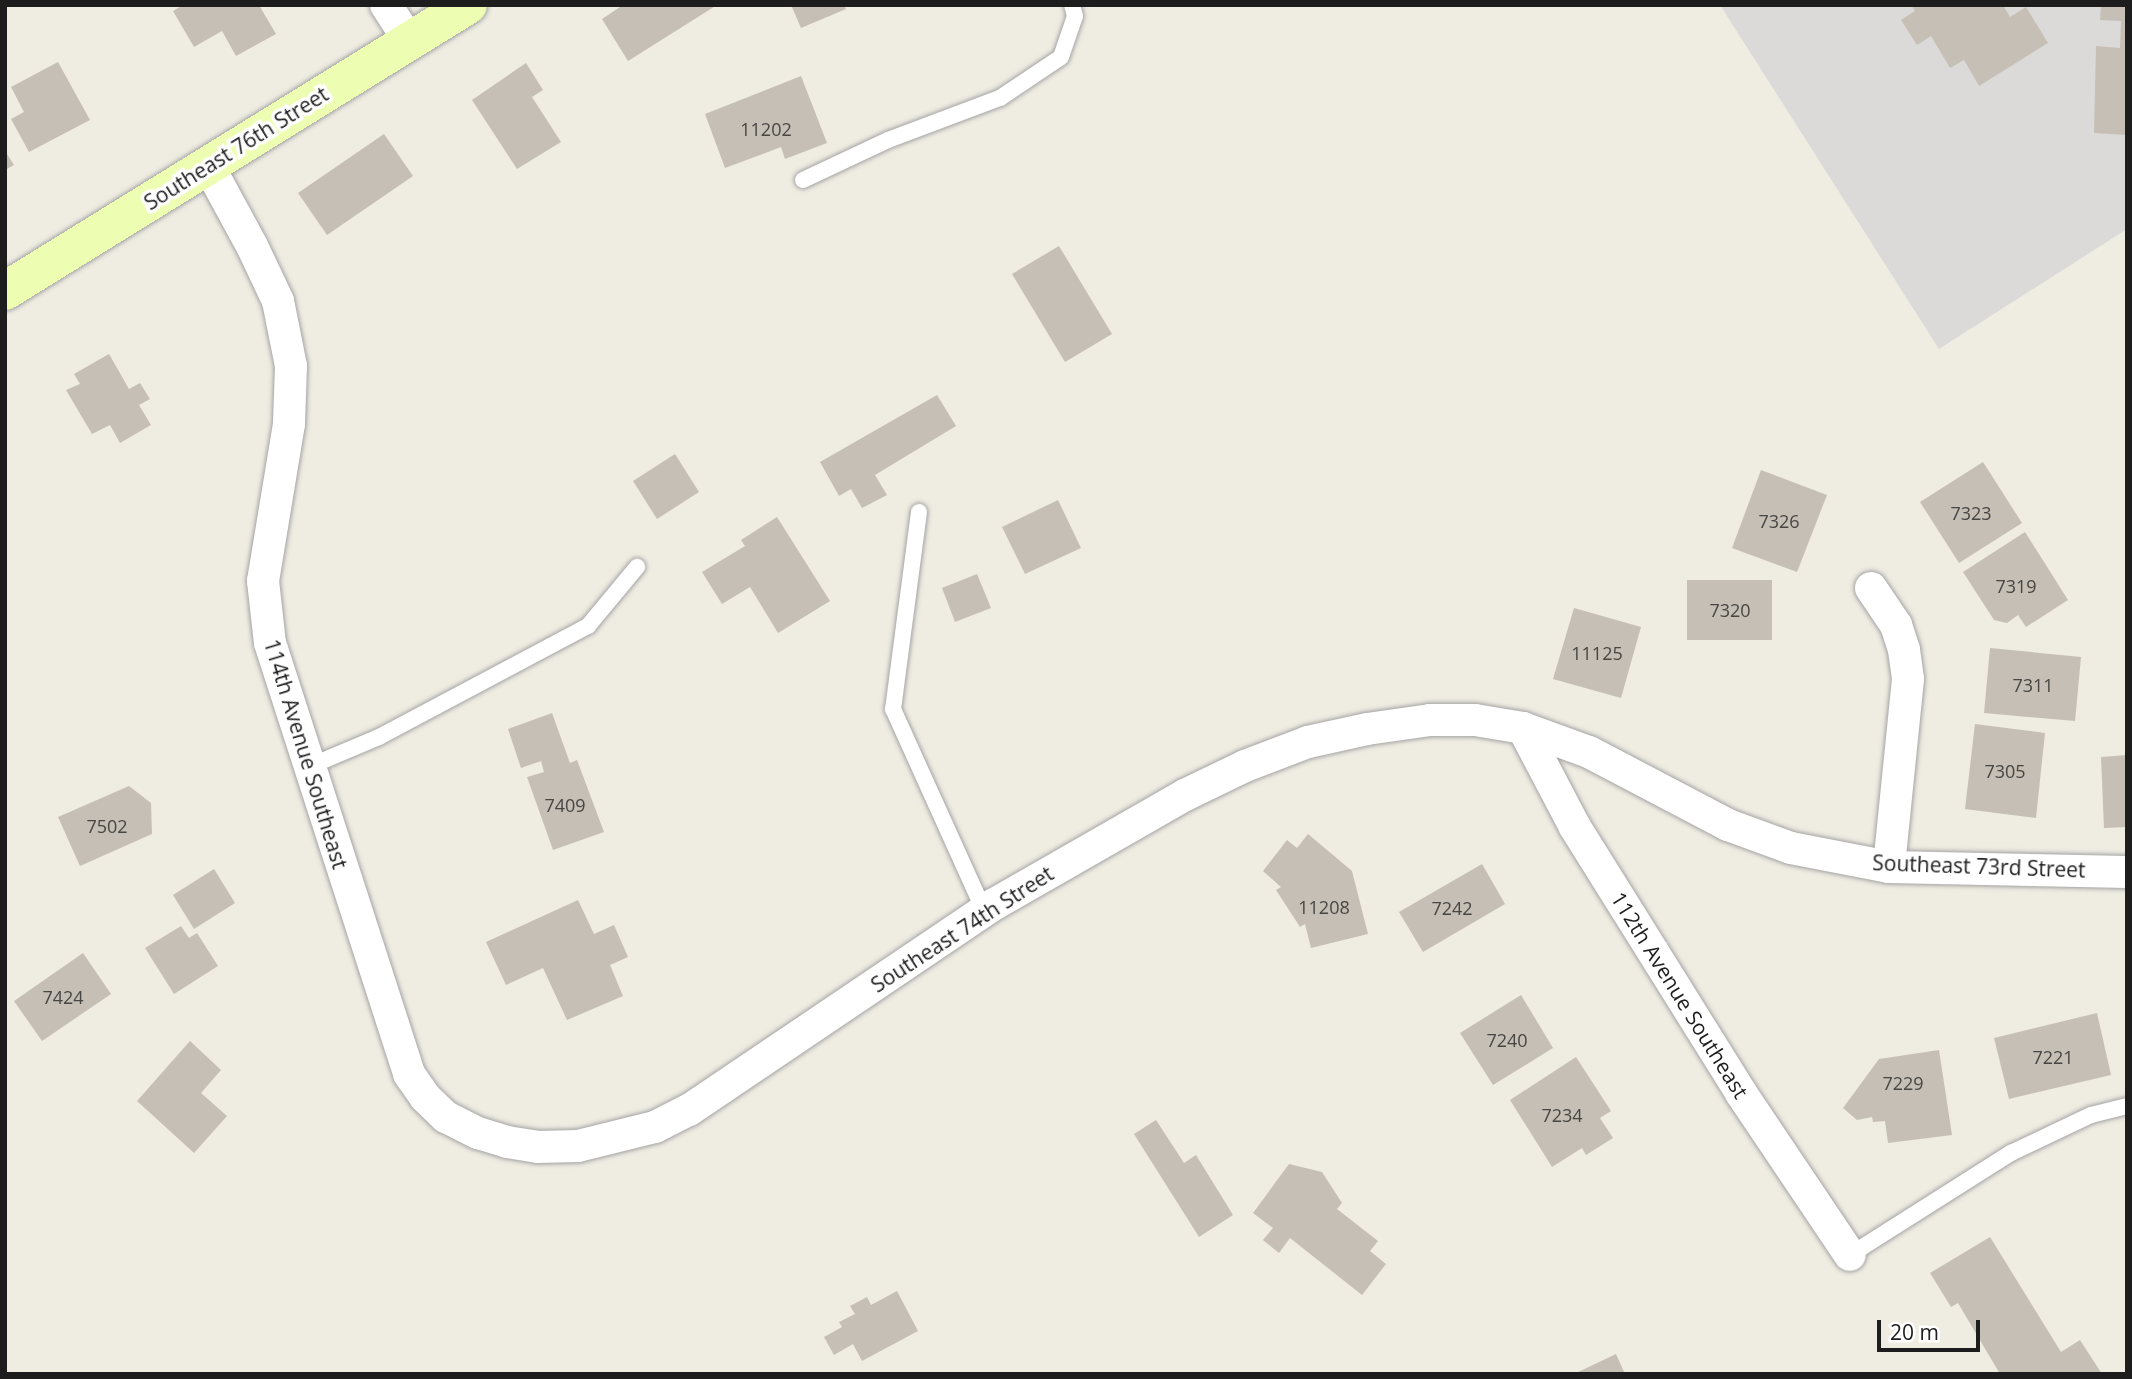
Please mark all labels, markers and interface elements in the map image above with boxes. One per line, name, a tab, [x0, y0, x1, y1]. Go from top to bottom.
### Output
street label: Southeast 76th Street	[139, 81, 333, 215]
house number: 11202	[740, 118, 792, 140]
house number: 7323	[1950, 502, 1992, 524]
house number: 7326	[1758, 510, 1800, 532]
house number: 7319	[1995, 575, 2037, 597]
house number: 7320	[1709, 599, 1751, 621]
street label: 114th Avenue Southeast	[259, 636, 353, 872]
house number: 11125	[1571, 642, 1623, 664]
house number: 7311	[2012, 674, 2054, 696]
house number: 7305	[1984, 760, 2026, 782]
house number: 7409	[544, 794, 586, 816]
house number: 7502	[86, 815, 128, 837]
street label: Southeast 73rd Street	[1872, 850, 2086, 882]
street label: Southeast 74th Street	[866, 861, 1058, 997]
street label: 112th Avenue Southeast	[1606, 887, 1754, 1103]
house number: 11208	[1298, 896, 1350, 918]
house number: 7242	[1431, 897, 1473, 919]
house number: 7424	[42, 986, 84, 1008]
house number: 7240	[1486, 1029, 1528, 1051]
house number: 7221	[2032, 1046, 2074, 1068]
house number: 7229	[1882, 1072, 1924, 1094]
house number: 7234	[1541, 1104, 1583, 1126]
scale bar	[1880, 1306, 1983, 1350]
text: 20 m	[1890, 1318, 1939, 1346]

